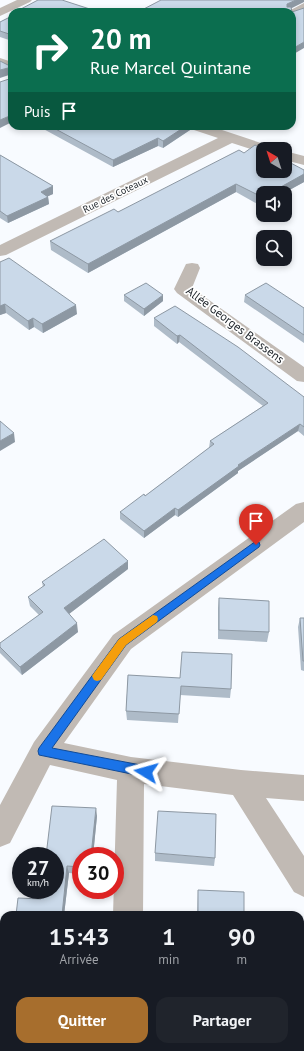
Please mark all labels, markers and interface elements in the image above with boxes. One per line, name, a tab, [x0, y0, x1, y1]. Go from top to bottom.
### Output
text: 20 m	[90, 20, 151, 57]
icon: right	[24, 24, 76, 76]
text: Rue Marcel Quintane	[90, 56, 251, 79]
icon: arrive	[58, 100, 80, 122]
text: Puis	[24, 102, 50, 121]
north arrow	[256, 142, 292, 178]
map controls	[256, 142, 292, 266]
street label: Rue des Coteaux	[80, 173, 150, 216]
button: sound	[256, 186, 292, 222]
button: search	[256, 230, 292, 266]
street label: Allée Georges Brassens	[183, 283, 287, 366]
pin	[239, 504, 273, 545]
icon: arrive	[245, 510, 267, 532]
position arrow	[125, 751, 167, 793]
speed limit sign: 30	[72, 847, 124, 899]
text: 27	[27, 855, 49, 881]
text: km/h	[27, 876, 49, 889]
text: 15:43	[49, 921, 110, 952]
text: 1	[162, 921, 176, 952]
text: 90	[228, 921, 255, 952]
text: Arrivée	[60, 951, 99, 968]
text: min	[158, 951, 179, 968]
text: m	[236, 951, 247, 968]
button: Quitter	[16, 997, 148, 1043]
button: Partager	[156, 997, 288, 1043]

